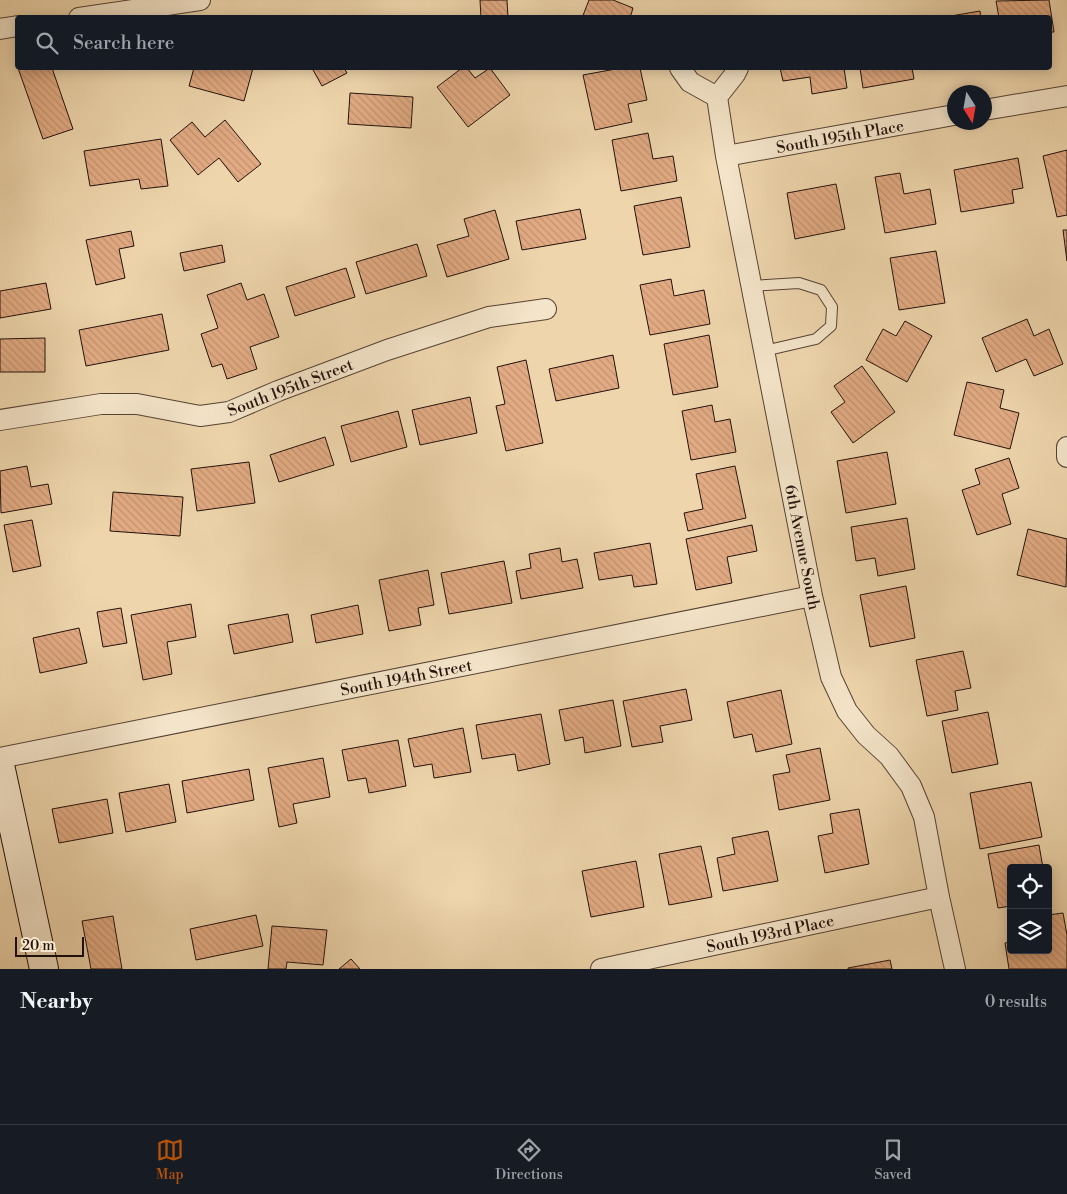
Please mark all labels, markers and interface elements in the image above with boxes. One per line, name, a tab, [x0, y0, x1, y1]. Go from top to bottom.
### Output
search box	[15, 15, 1052, 70]
icon: search	[33, 29, 61, 57]
text: Search here	[73, 31, 174, 55]
north arrow	[947, 85, 992, 130]
street label: South 195th Place	[775, 116, 906, 158]
street label: South 195th Street	[225, 355, 356, 421]
street label: 6th Avenue South	[780, 483, 824, 612]
street label: South 194th Street	[339, 655, 474, 701]
map controls	[1007, 864, 1052, 954]
button: locate	[1007, 864, 1052, 909]
button: layers	[1007, 909, 1052, 954]
street label: South 193rd Place	[705, 911, 836, 957]
scale bar	[15, 934, 84, 957]
text: 20 m	[22, 937, 54, 955]
text: Nearby	[20, 989, 93, 1015]
text: 0 results	[985, 992, 1047, 1012]
tab: Map	[156, 1136, 184, 1184]
tab: Directions	[495, 1136, 563, 1184]
tab: Saved	[874, 1136, 911, 1184]

